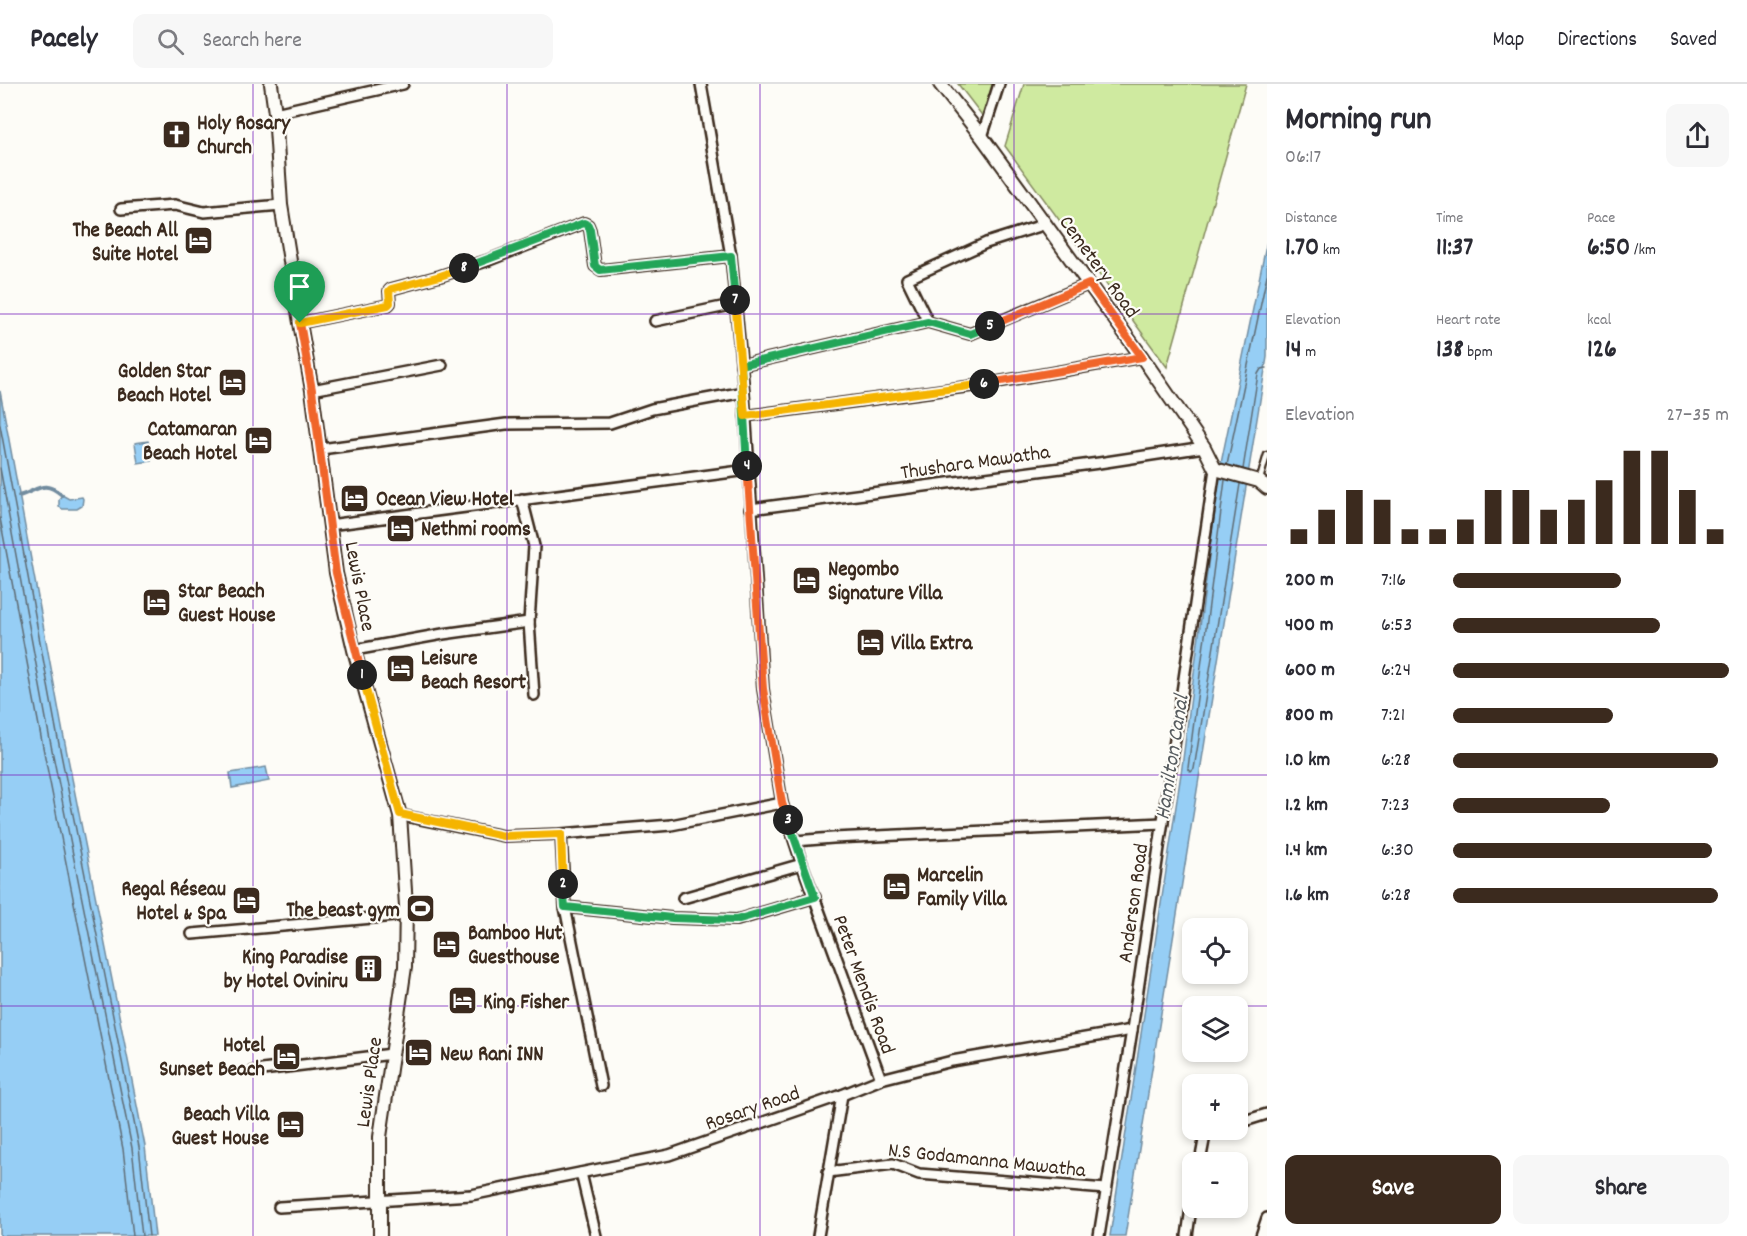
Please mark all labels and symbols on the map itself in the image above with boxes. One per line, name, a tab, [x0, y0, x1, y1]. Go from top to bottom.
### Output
place label: Holy Rosary Church	[197, 110, 291, 164]
church icon: Holy Rosary Church	[160, 118, 192, 150]
street label: Cemetery Road	[1050, 210, 1145, 325]
place label: The Beach All Suite Hotel	[73, 217, 179, 271]
hotel icon: The Beach All Suite Hotel	[183, 225, 215, 257]
pin: 8	[449, 253, 479, 283]
pin	[274, 261, 325, 323]
pin: 7	[720, 285, 750, 315]
pin: 5	[975, 311, 1005, 341]
place label: Golden Star Beach Hotel	[117, 358, 212, 412]
hotel icon: Golden Star Beach Hotel	[216, 366, 248, 398]
pin: 6	[969, 369, 999, 399]
place label: Catamaran Beach Hotel	[143, 416, 238, 470]
hotel icon: Catamaran Beach Hotel	[242, 424, 274, 456]
street label: Thushara Mawatha	[899, 438, 1053, 489]
pin: 4	[732, 451, 762, 481]
hotel icon: Ocean View Hotel	[339, 482, 371, 514]
place label: Ocean View Hotel	[376, 486, 515, 516]
hotel icon: Nethmi rooms	[384, 512, 416, 544]
place label: Nethmi rooms	[421, 516, 531, 546]
street label: Lewis Place	[335, 539, 381, 634]
place label: Negombo Signature Villa	[828, 556, 943, 610]
hotel icon: Negombo Signature Villa	[791, 564, 823, 596]
place label: Star Beach Guest House	[178, 578, 276, 632]
hotel icon: Star Beach Guest House	[141, 586, 173, 618]
hotel icon: Villa Extra	[854, 626, 886, 658]
place label: Villa Extra	[891, 630, 973, 660]
place label: Leisure Beach Resort	[421, 645, 526, 699]
hotel icon: Leisure Beach Resort	[384, 653, 416, 685]
pin: 1	[347, 660, 377, 690]
water label: Hamilton Canal	[1148, 691, 1199, 822]
pin: 3	[773, 805, 803, 835]
street label: Anderson Road	[1112, 842, 1158, 965]
place label: Marcelin Family Villa	[917, 862, 1008, 916]
pin: 2	[548, 869, 578, 899]
hotel icon: Marcelin Family Villa	[880, 870, 912, 902]
place label: Regal Réseau Hotel & Spa	[121, 876, 227, 930]
hotel icon: Regal Réseau Hotel & Spa	[231, 884, 263, 916]
sports icon: The beast gym	[405, 893, 437, 925]
place label: The beast gym	[286, 897, 400, 927]
street label: Peter Mendis Road	[823, 911, 901, 1059]
place label: Bamboo Hut Guesthouse	[468, 920, 563, 974]
hotel icon: Bamboo Hut Guesthouse	[431, 928, 463, 960]
place label: King Paradise by Hotel Oviniru	[224, 944, 348, 998]
building icon: King Paradise by Hotel Oviniru	[353, 952, 385, 984]
hotel icon: King Fisher	[446, 985, 478, 1017]
place label: King Fisher	[483, 989, 570, 1019]
place label: Hotel Sunset Beach	[159, 1032, 266, 1086]
street label: Lewis Place	[350, 1035, 392, 1130]
hotel icon: New Rani INN	[403, 1037, 435, 1069]
hotel icon: Hotel Sunset Beach	[270, 1040, 302, 1072]
place label: New Rani INN	[440, 1041, 544, 1071]
street label: Rosary Road	[701, 1080, 804, 1140]
place label: Beach Villa Guest House	[171, 1101, 270, 1155]
hotel icon: Beach Villa Guest House	[274, 1109, 306, 1141]
street label: N.S Godamanna Mawatha	[886, 1137, 1088, 1187]

